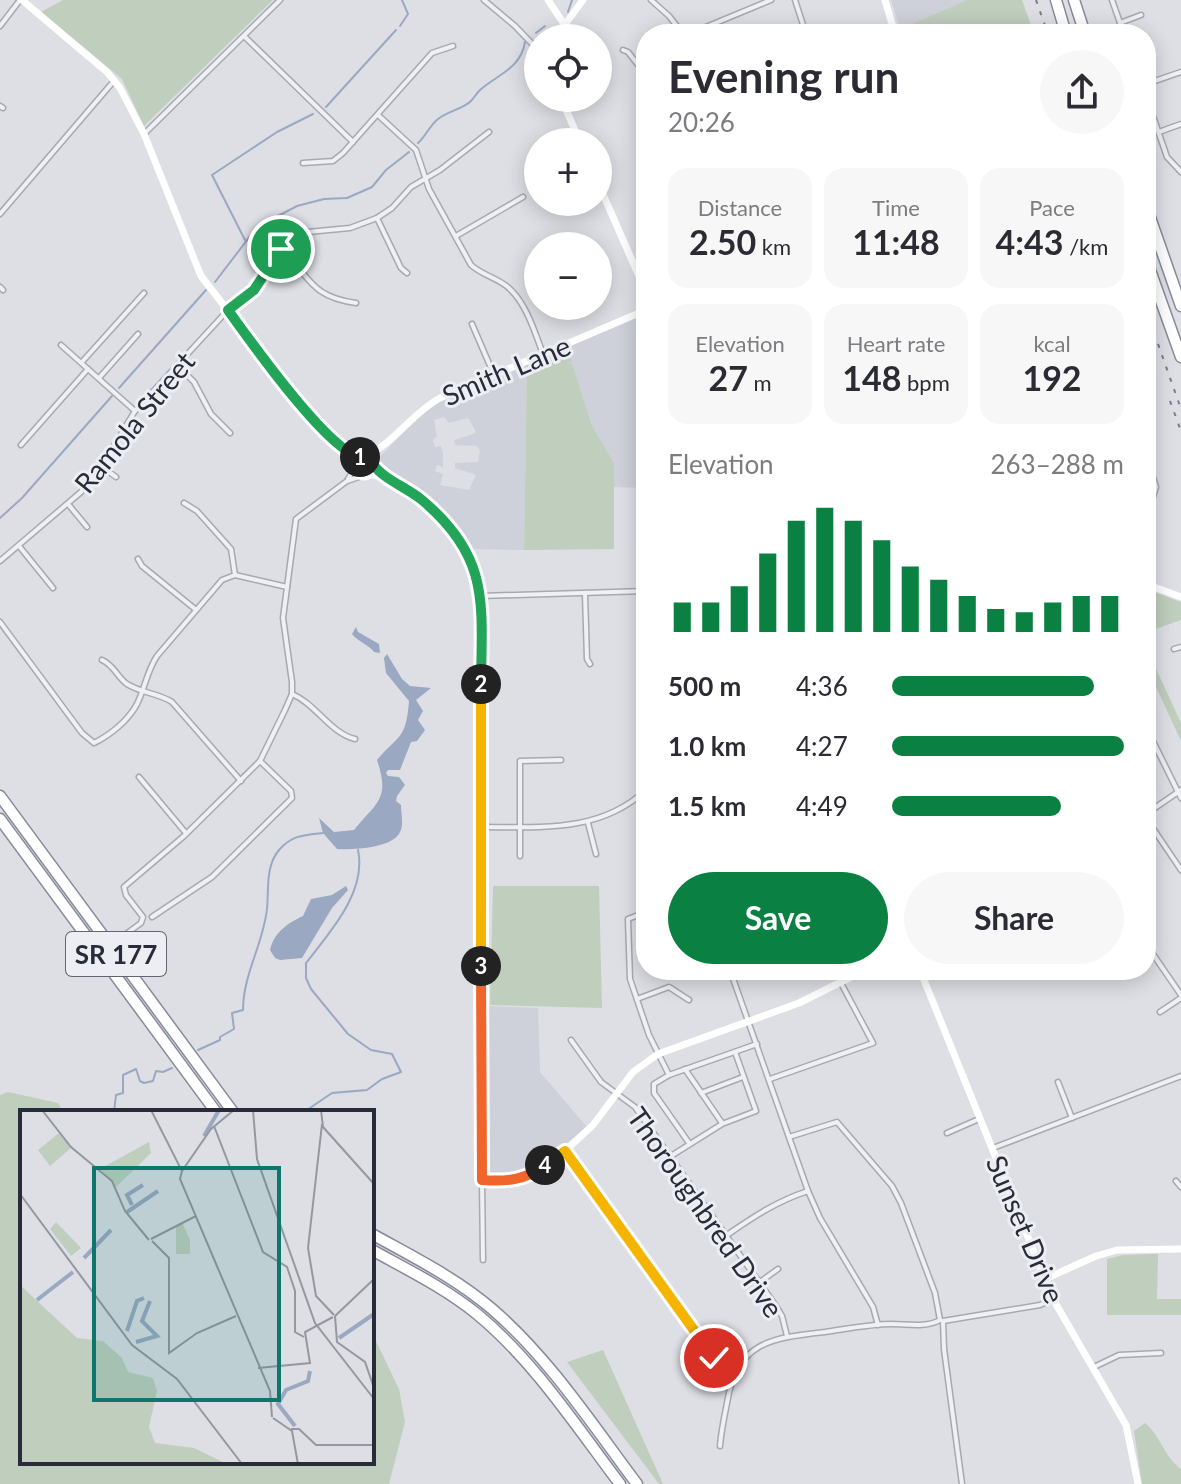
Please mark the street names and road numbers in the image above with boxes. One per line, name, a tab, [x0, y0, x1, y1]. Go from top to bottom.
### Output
street label: Smith Lane	[437, 328, 575, 412]
street label: Ramola Street	[67, 345, 201, 499]
road number: SR 177	[66, 932, 166, 976]
street label: Thoroughbred Drive	[621, 1100, 791, 1324]
street label: Sunset Drive	[980, 1150, 1072, 1308]

